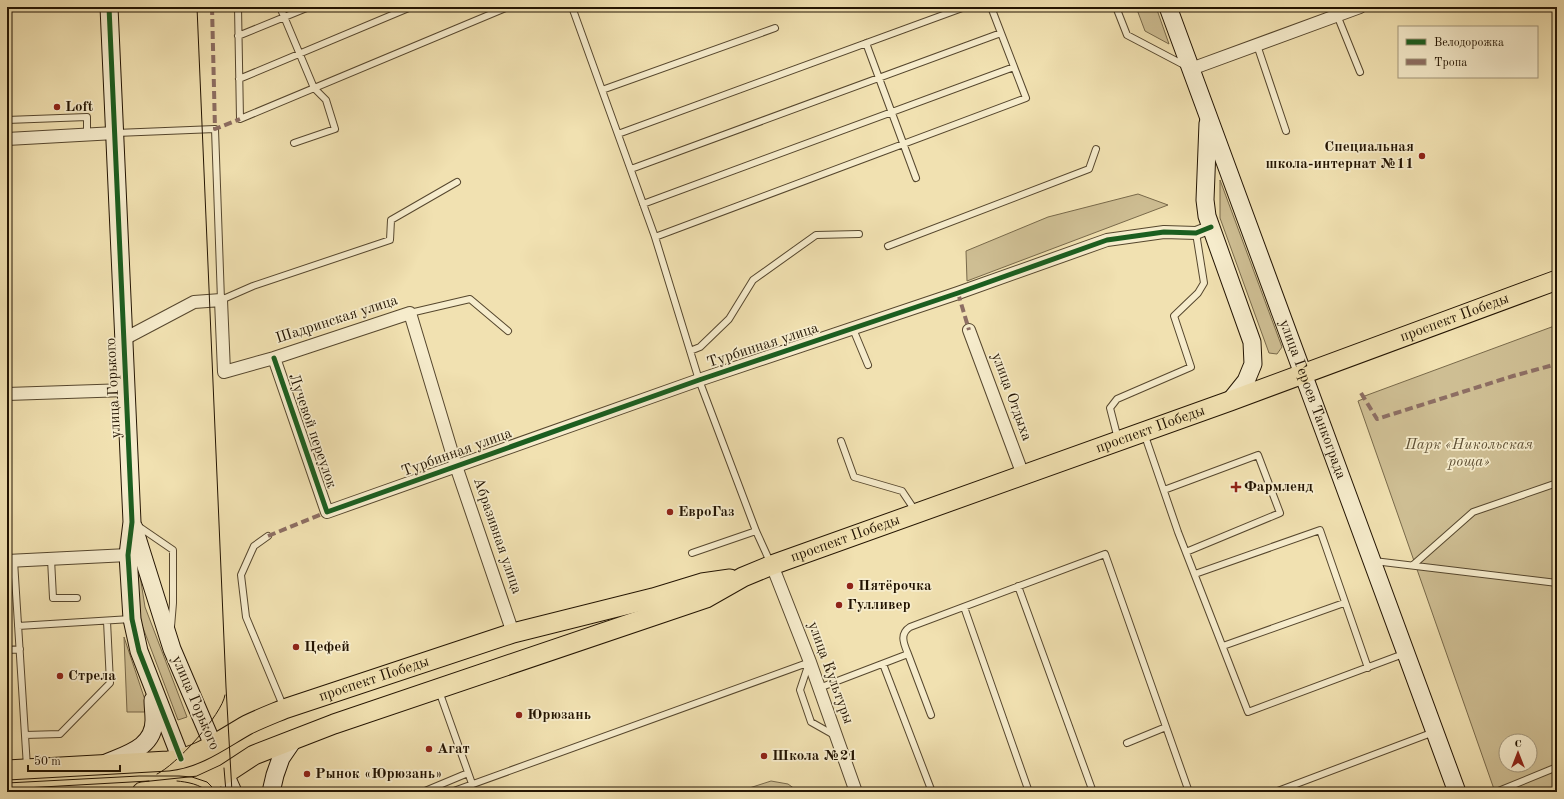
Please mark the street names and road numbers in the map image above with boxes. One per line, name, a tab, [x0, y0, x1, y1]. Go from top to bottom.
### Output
street label: проспект Победы	[1398, 291, 1511, 345]
street label: Шадринская улица	[274, 293, 400, 347]
street label: улица Героев Танкограда	[1276, 317, 1349, 482]
street label: Турбинная улица	[705, 321, 821, 371]
street label: улица Горького	[104, 337, 124, 439]
street label: улица Отдыха	[988, 351, 1034, 444]
street label: Лучевой переулок	[285, 372, 339, 491]
street label: проспект Победы	[1094, 403, 1207, 456]
street label: Турбинная улица	[400, 426, 515, 480]
street label: Абразивная улица	[470, 476, 524, 597]
street label: проспект Победы	[789, 512, 902, 565]
street label: улица Культуры	[805, 620, 856, 726]
street label: улица Горького	[168, 654, 222, 752]
street label: проспект Победы	[317, 654, 431, 704]

